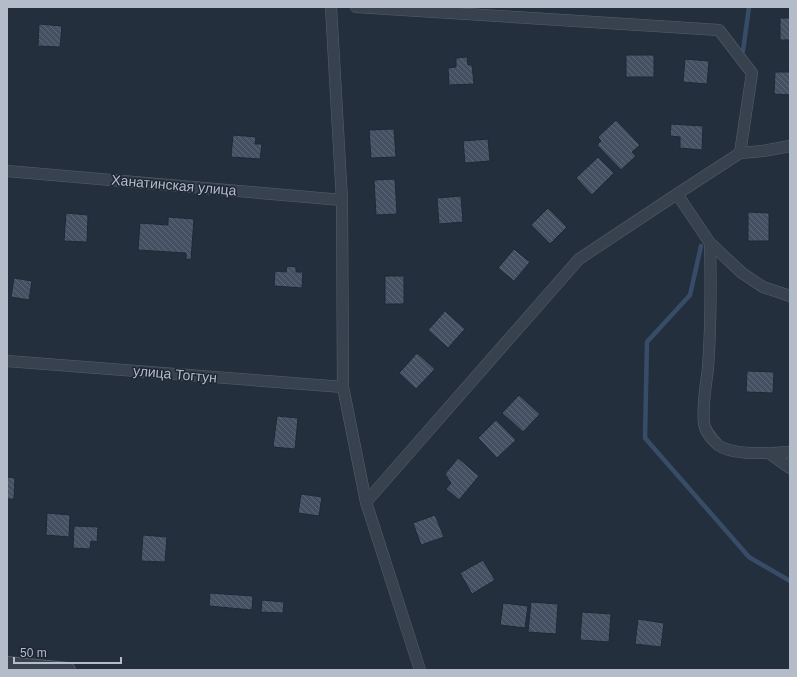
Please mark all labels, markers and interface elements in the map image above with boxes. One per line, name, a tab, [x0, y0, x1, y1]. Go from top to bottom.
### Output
street label: Ханатинская улица	[111, 172, 237, 198]
street label: улица Тогтун	[132, 362, 218, 386]
scale bar	[14, 639, 121, 665]
text: 50 m	[20, 646, 47, 660]

